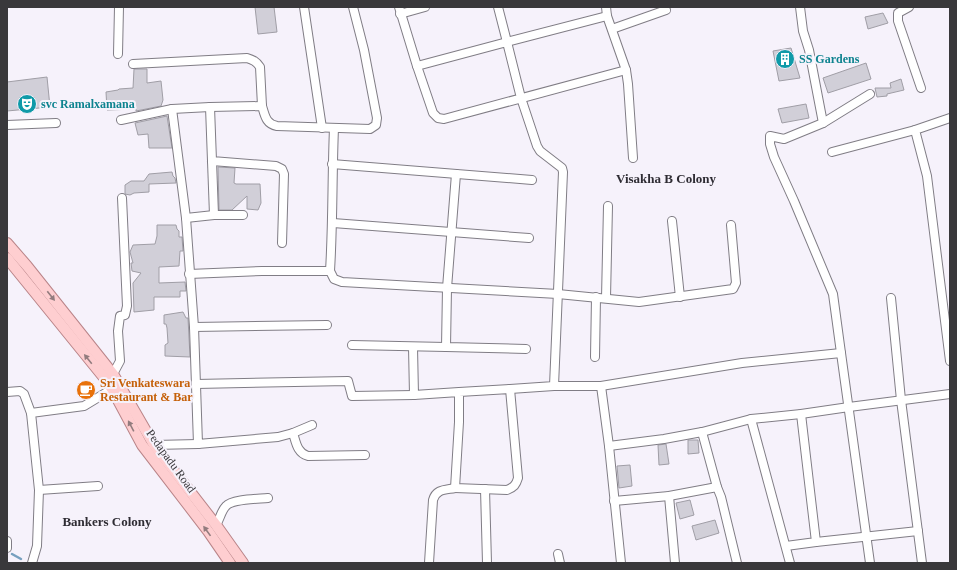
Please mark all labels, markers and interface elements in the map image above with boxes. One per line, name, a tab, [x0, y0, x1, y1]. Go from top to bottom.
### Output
building icon: SS Gardens	[774, 48, 796, 70]
place label: SS Gardens	[799, 52, 860, 66]
theatre icon: svc Ramalxamana	[16, 93, 38, 115]
place label: svc Ramalxamana	[41, 97, 135, 111]
district label: Visakha B Colony	[616, 171, 716, 186]
one-way arrow	[47, 291, 55, 302]
one-way arrow	[84, 353, 93, 364]
place label: Sri Venkateswara Restaurant & Bar	[100, 376, 193, 404]
cafe icon: Sri Venkateswara Restaurant & Bar	[75, 379, 97, 401]
one-way arrow	[128, 420, 135, 432]
street label: Pedapadu Road	[143, 427, 199, 495]
district label: Bankers Colony	[62, 514, 152, 529]
one-way arrow	[204, 526, 212, 536]

